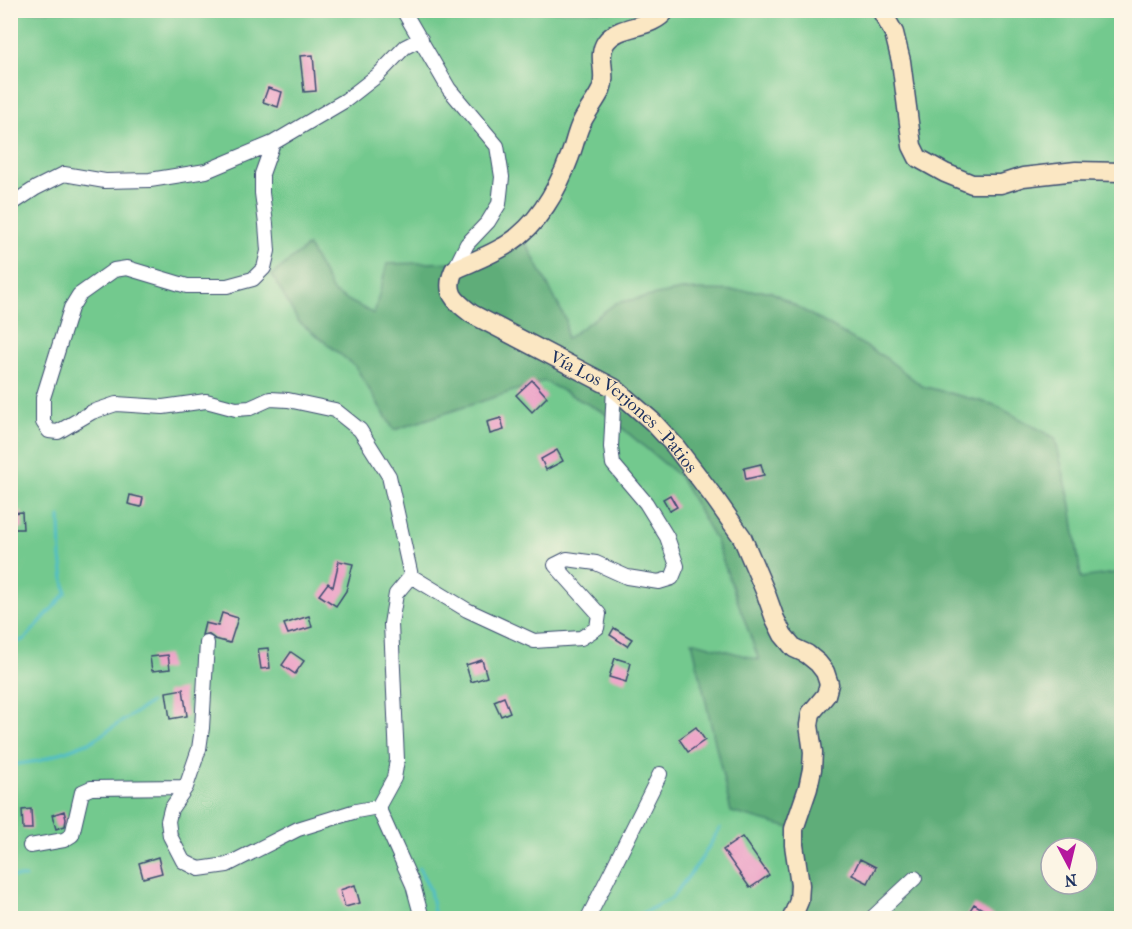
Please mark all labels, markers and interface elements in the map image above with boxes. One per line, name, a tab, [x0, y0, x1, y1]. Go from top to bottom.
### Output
street label: Vía Los Verjones - Patios	[545, 346, 702, 477]
north arrow	[1039, 836, 1099, 896]
text: N	[1063, 870, 1078, 891]

